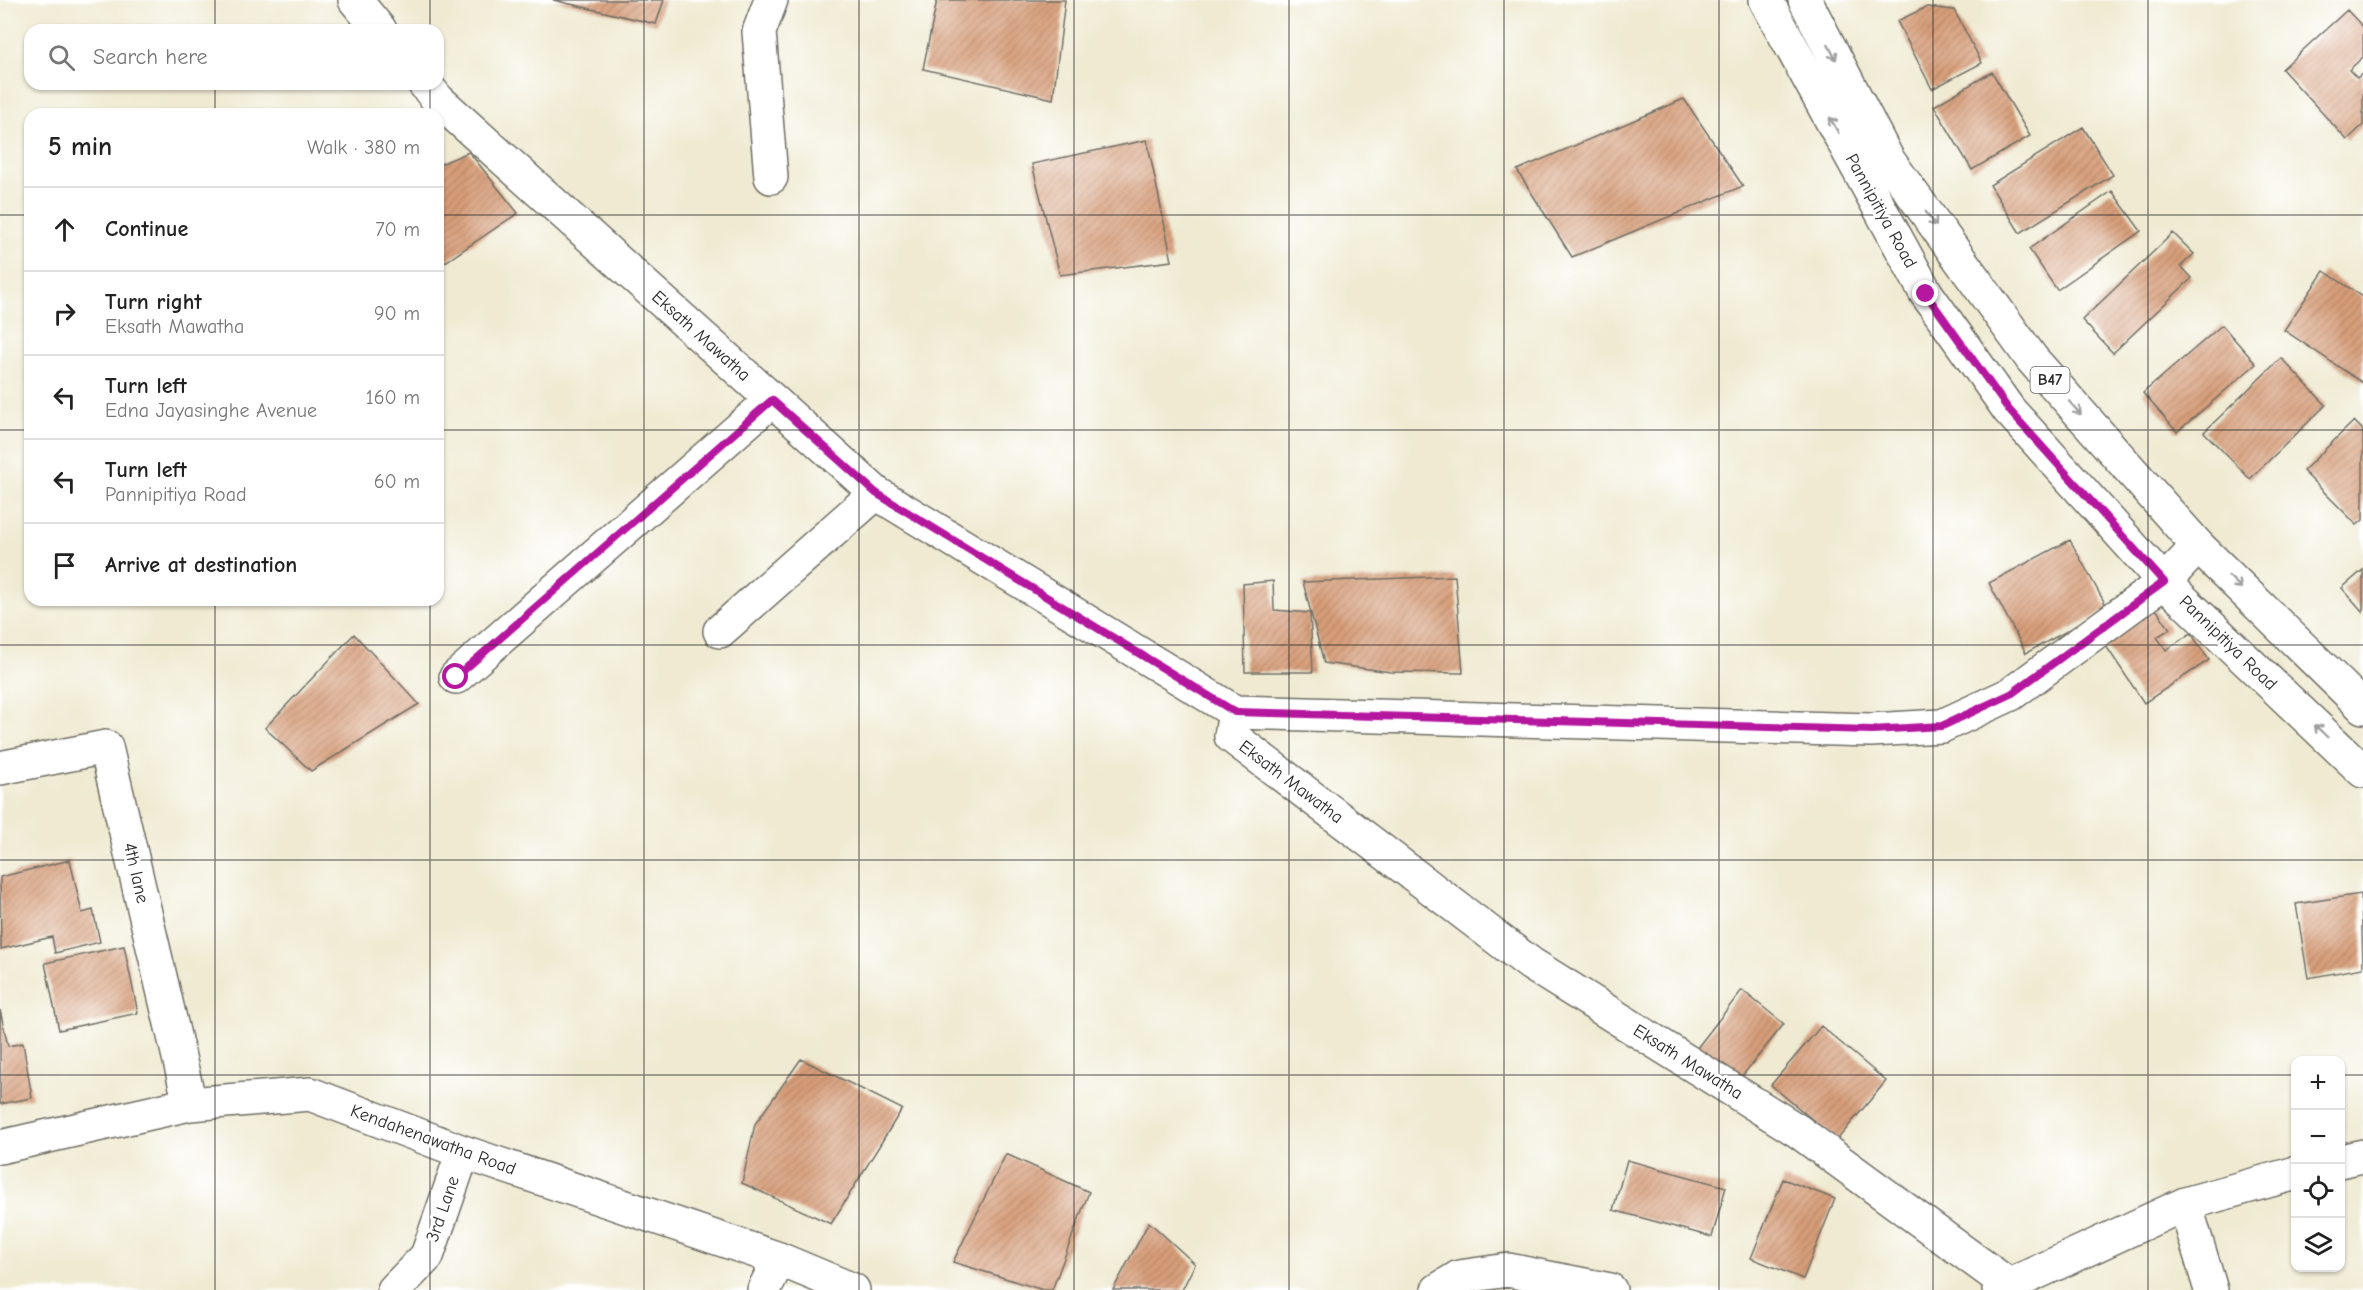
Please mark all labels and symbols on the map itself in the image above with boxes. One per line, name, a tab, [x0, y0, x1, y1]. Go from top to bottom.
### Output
one-way arrow	[1826, 43, 1838, 60]
one-way arrow	[1828, 117, 1840, 134]
street label: Pannipitiya Road	[1841, 150, 1921, 272]
one-way arrow	[1925, 211, 1937, 227]
route end	[1912, 280, 1938, 306]
street label: Eksath Mawatha	[647, 286, 755, 386]
road number: B47	[2030, 367, 2070, 393]
one-way arrow	[2068, 400, 2082, 415]
one-way arrow	[2227, 575, 2242, 590]
street label: Pannipitiya Road	[2175, 591, 2281, 695]
route start	[442, 663, 468, 689]
one-way arrow	[2313, 724, 2328, 738]
street label: Eksath Mawatha	[1235, 736, 1347, 828]
street label: 4th lane	[119, 841, 153, 905]
street label: Eksath Mawatha	[1629, 1020, 1747, 1104]
street label: Kendahenawatha Road	[347, 1100, 519, 1180]
street label: 3rd Lane	[422, 1173, 464, 1245]

